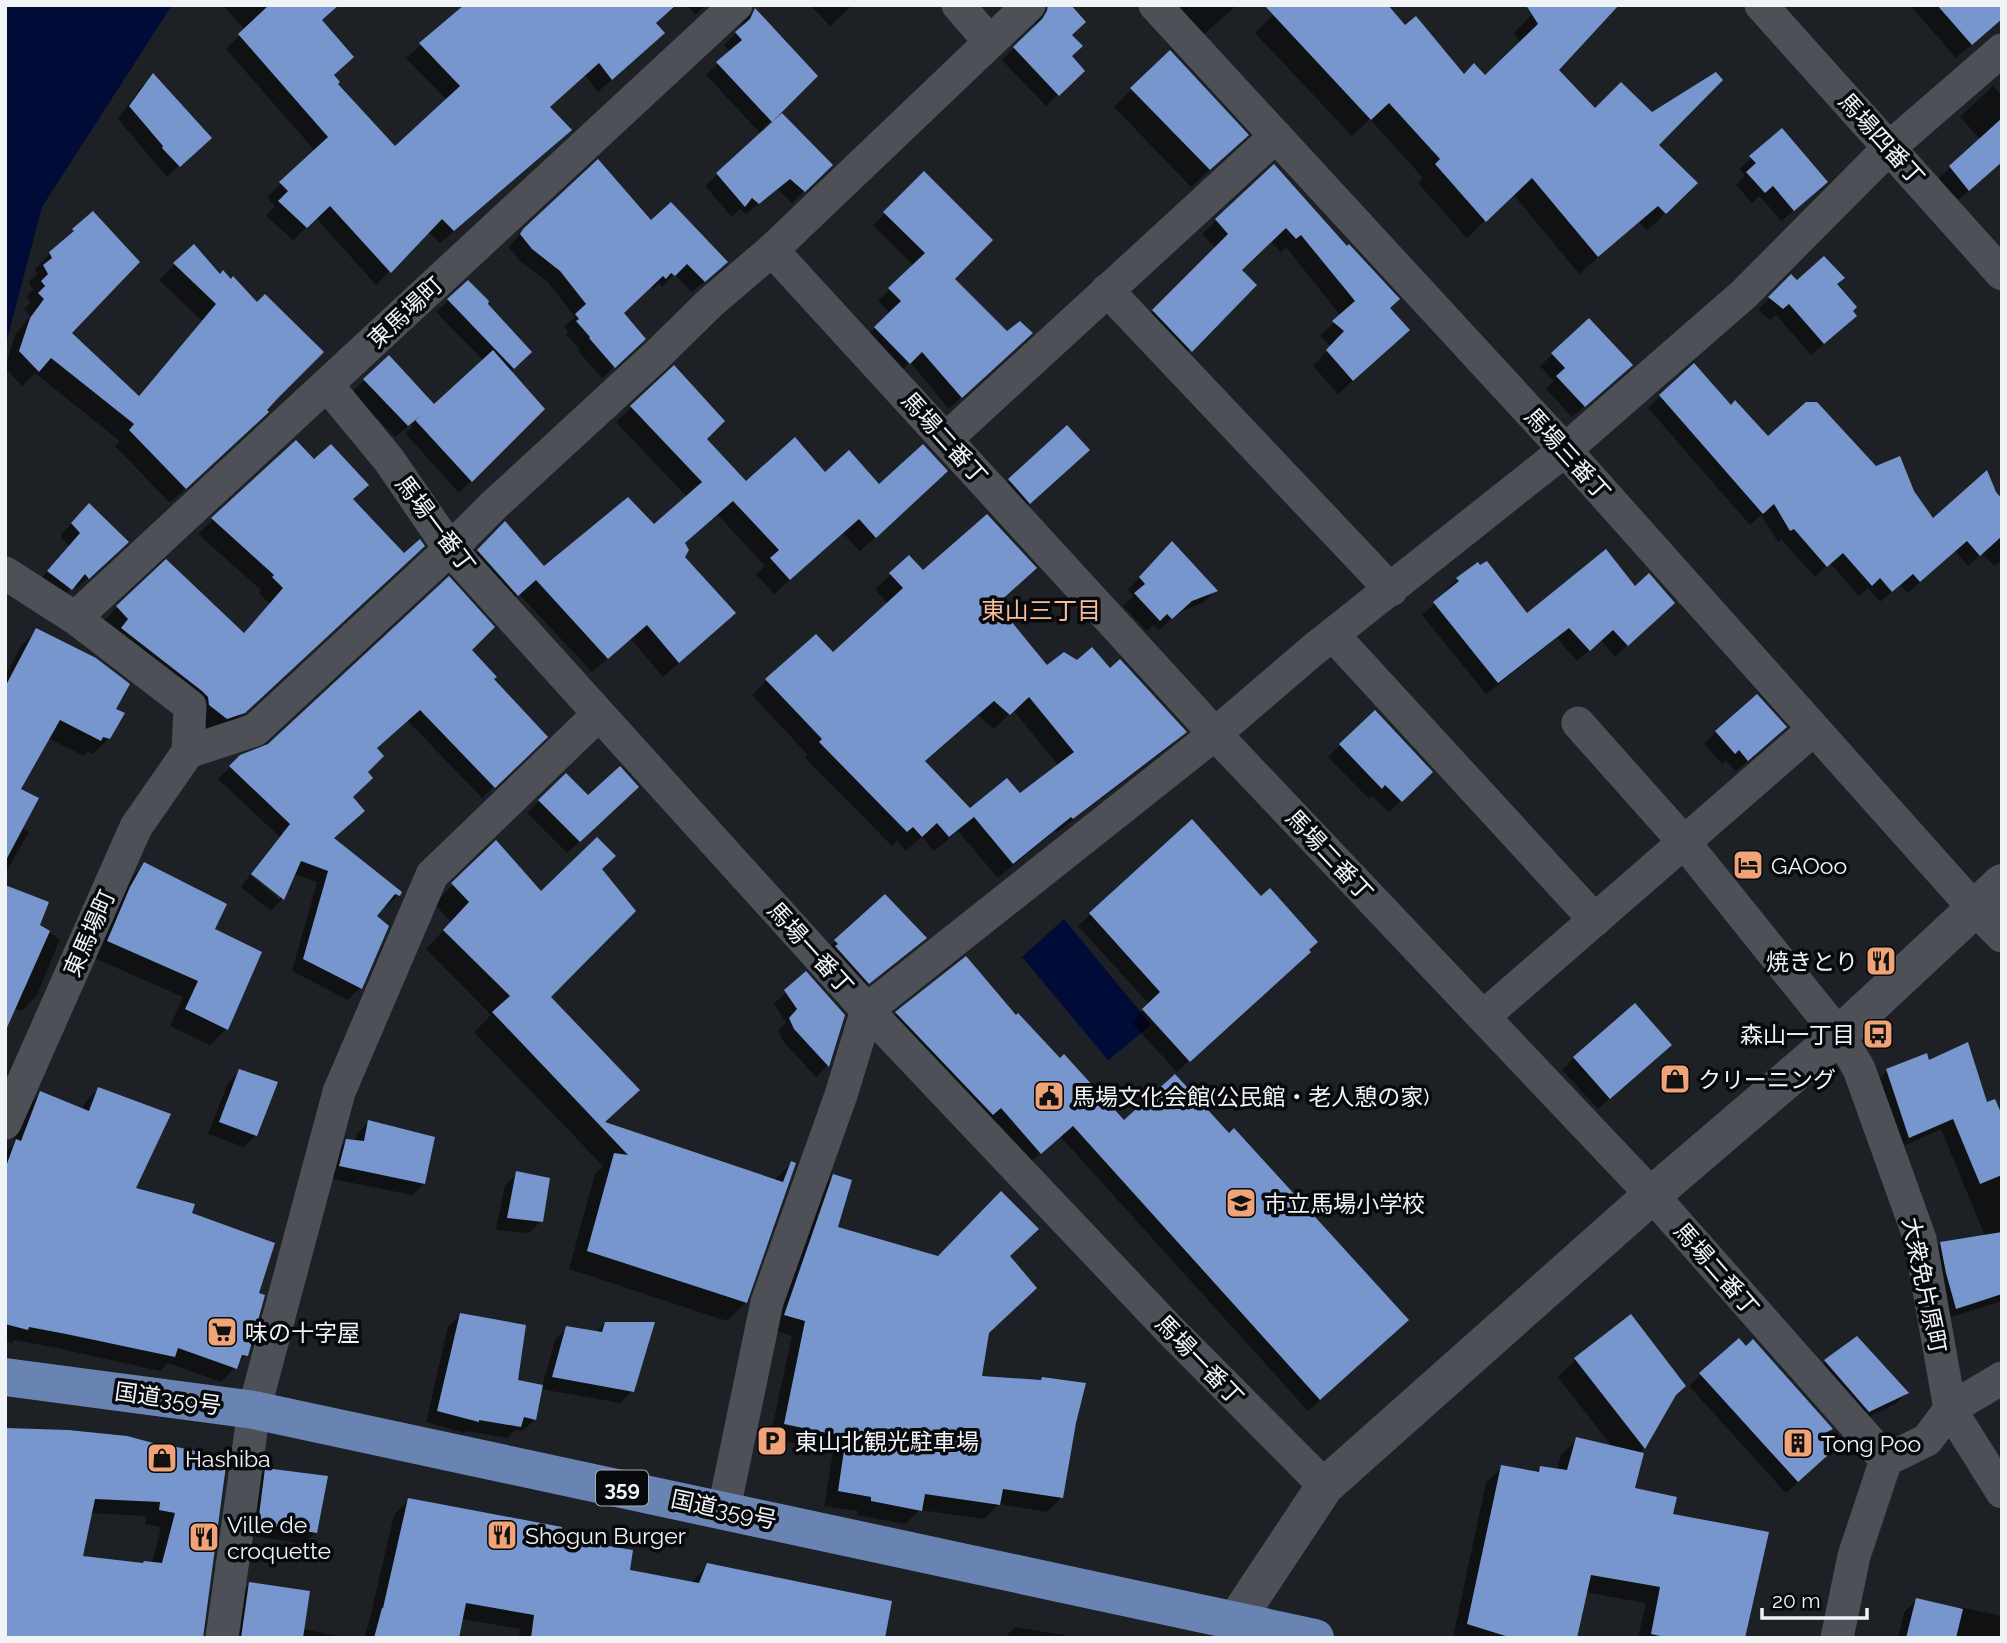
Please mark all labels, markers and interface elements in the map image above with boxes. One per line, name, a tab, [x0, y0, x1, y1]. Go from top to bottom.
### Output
street label: 馬場四番丁	[1833, 87, 1931, 191]
street label: 東馬場町	[362, 271, 448, 353]
street label: 馬場二番丁	[896, 386, 994, 490]
street label: 馬場三番丁	[1519, 402, 1617, 506]
street label: 馬場一番丁	[391, 470, 481, 578]
district label: 東山三丁目	[981, 596, 1101, 625]
street label: 馬場二番丁	[1281, 804, 1379, 906]
hotel icon: GAOoo	[1731, 848, 1765, 882]
place label: GAOoo	[1771, 852, 1847, 879]
street label: 東馬場町	[58, 885, 120, 981]
street label: 馬場一番丁	[762, 896, 860, 1000]
restaurant icon: 焼きとり	[1864, 944, 1898, 978]
place label: 焼きとり	[1766, 948, 1858, 975]
bus stop icon: 森山一丁目	[1861, 1017, 1895, 1051]
place label: 森山一丁目	[1740, 1021, 1855, 1048]
shop icon: クリーニング	[1658, 1062, 1692, 1096]
place label: クリーニング	[1698, 1066, 1836, 1093]
public building icon: 馬場文化会館(公民館・老人憩の家)	[1032, 1079, 1066, 1113]
place label: 馬場文化会館(公民館・老人憩の家)	[1072, 1083, 1429, 1110]
school or university icon: 市立馬場小学校	[1224, 1186, 1258, 1220]
place label: 市立馬場小学校	[1264, 1190, 1425, 1217]
street label: 大衆免片原町	[1897, 1215, 1953, 1355]
street label: 馬場二番丁	[1669, 1217, 1765, 1321]
street label: 馬場一番丁	[1150, 1309, 1250, 1411]
supermarket icon: 味の十字屋	[205, 1315, 239, 1349]
place label: 味の十字屋	[245, 1319, 360, 1346]
street label: 国道359号	[113, 1377, 223, 1419]
parking icon: 東山北観光駐車場	[755, 1424, 789, 1458]
building icon: Tong Poo	[1781, 1426, 1815, 1460]
place label: 東山北観光駐車場	[795, 1428, 979, 1455]
place label: Tong Poo	[1821, 1430, 1921, 1457]
shop icon: Hashiba	[145, 1441, 179, 1475]
place label: Hashiba	[185, 1445, 271, 1472]
road number: 359	[596, 1470, 648, 1506]
street label: 国道359号	[669, 1485, 779, 1533]
place label: Ville de croquette	[227, 1511, 331, 1564]
restaurant icon: Shogun Burger	[485, 1518, 519, 1552]
restaurant icon: Ville de croquette	[187, 1520, 221, 1554]
place label: Shogun Burger	[525, 1522, 686, 1549]
scale bar	[1762, 1576, 1867, 1620]
text: 20 m	[1772, 1588, 1820, 1613]

